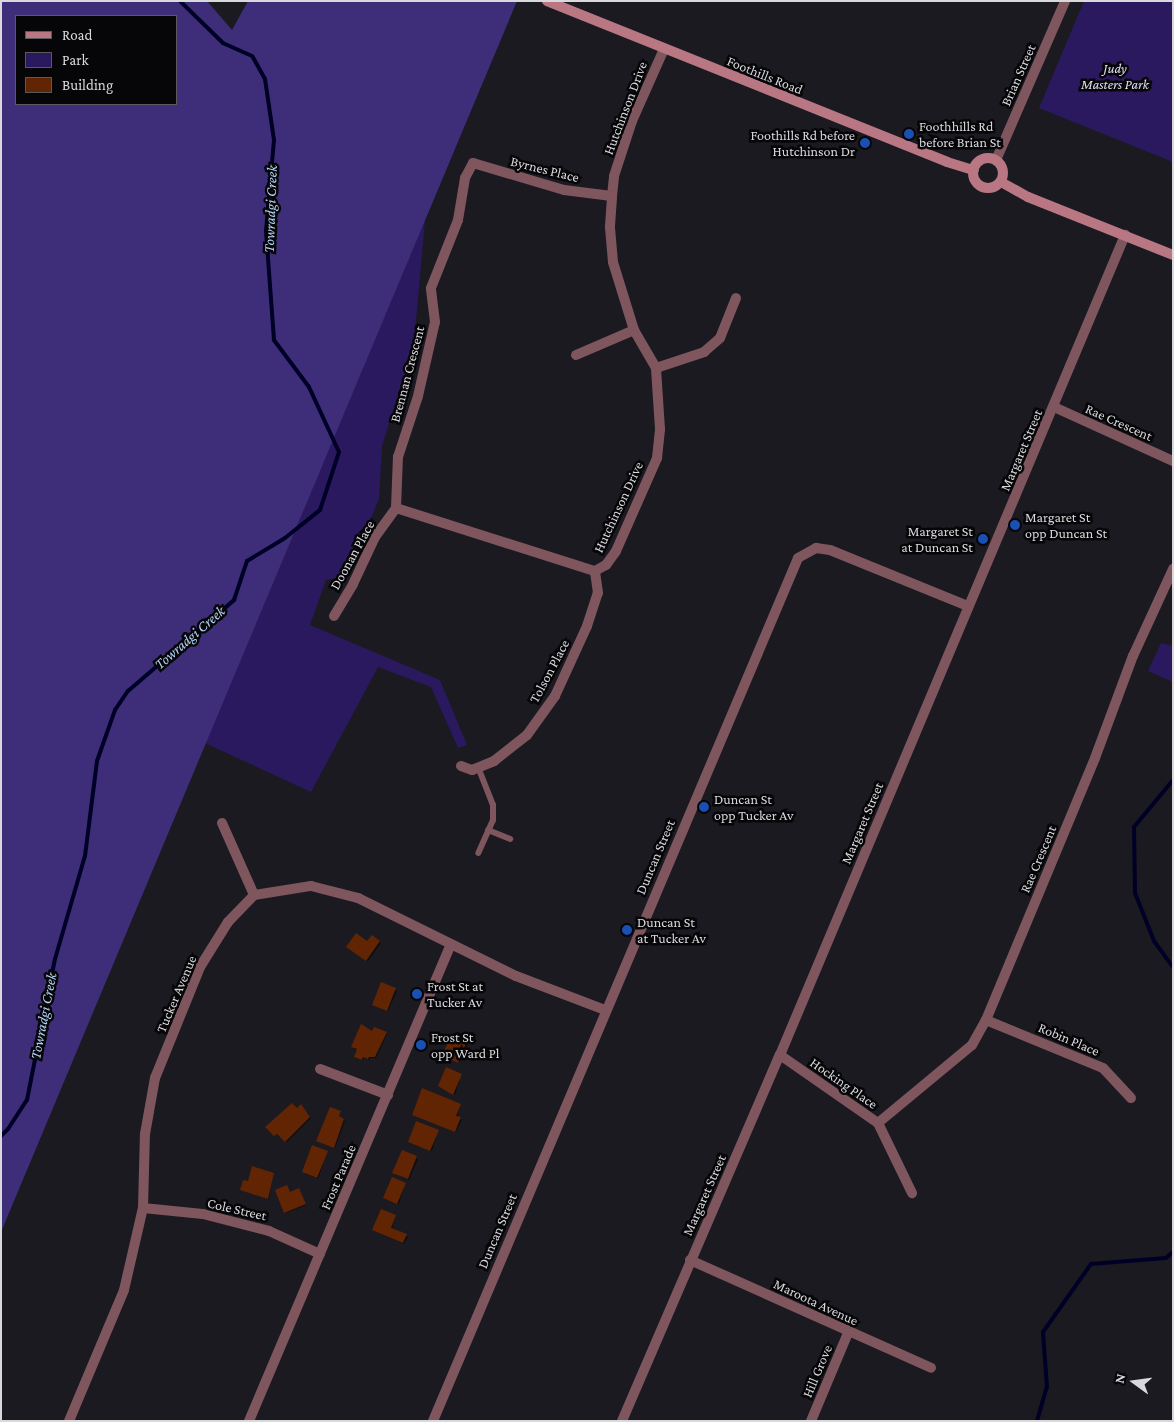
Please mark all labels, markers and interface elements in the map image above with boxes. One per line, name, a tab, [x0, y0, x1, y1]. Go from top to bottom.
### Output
legend	[15, 15, 178, 105]
text: Road	[62, 27, 92, 43]
street label: Brian Street	[997, 42, 1039, 108]
text: Park	[62, 52, 89, 68]
street label: Foothills Road	[725, 52, 805, 98]
street label: Hutchinson Drive	[599, 59, 651, 157]
park label: Judy Masters Park	[1081, 60, 1149, 92]
text: Building	[62, 77, 113, 93]
place label: Foothhills Rd before Brian St	[919, 118, 1001, 150]
place label: Foothills Rd before Hutchinson Dr	[750, 127, 855, 160]
marker: Foothhills Rd before Brian St	[903, 128, 915, 140]
marker: Foothills Rd before Hutchinson Dr	[859, 137, 871, 149]
street label: Byrnes Place	[509, 152, 581, 186]
water label: Towradgi Creek	[260, 165, 282, 253]
street label: Brennan Crescent	[386, 324, 428, 424]
street label: Rae Crescent	[1083, 400, 1155, 444]
street label: Margaret Street	[996, 407, 1046, 493]
street label: Hutchinson Drive	[590, 459, 646, 555]
place label: Margaret St opp Duncan St	[1025, 509, 1107, 542]
street label: Doonan Place	[326, 517, 378, 593]
marker: Margaret St opp Duncan St	[1009, 519, 1021, 531]
place label: Margaret St at Duncan St	[901, 523, 973, 556]
marker: Margaret St at Duncan St	[977, 533, 989, 545]
water label: Towradgi Creek	[151, 602, 229, 674]
street label: Tolson Place	[525, 636, 573, 706]
street label: Margaret Street	[837, 780, 887, 866]
place label: Duncan St opp Tucker Av	[714, 791, 793, 824]
marker: Duncan St opp Tucker Av	[698, 801, 710, 813]
street label: Duncan Street	[632, 817, 678, 897]
street label: Rae Crescent	[1016, 823, 1060, 895]
place label: Duncan St at Tucker Av	[637, 914, 706, 946]
marker: Duncan St at Tucker Av	[621, 924, 633, 936]
street label: Tucker Avenue	[152, 953, 200, 1035]
water label: Towradgi Creek	[27, 971, 61, 1061]
place label: Frost St at Tucker Av	[427, 978, 483, 1010]
marker: Frost St at Tucker Av	[411, 988, 423, 1000]
street label: Robin Place	[1036, 1019, 1102, 1059]
place label: Frost St opp Ward Pl	[431, 1029, 499, 1062]
marker: Frost St opp Ward Pl	[415, 1039, 427, 1051]
street label: Hocking Place	[807, 1054, 881, 1112]
street label: Frost Parade	[317, 1142, 359, 1212]
street label: Margaret Street	[679, 1152, 729, 1238]
street label: Duncan Street	[474, 1191, 520, 1271]
street label: Cole Street	[206, 1194, 268, 1224]
street label: Maroota Avenue	[771, 1275, 861, 1329]
street label: Hill Grove	[798, 1342, 836, 1400]
north arrow	[1109, 1357, 1159, 1407]
text: N	[1111, 1372, 1128, 1385]

